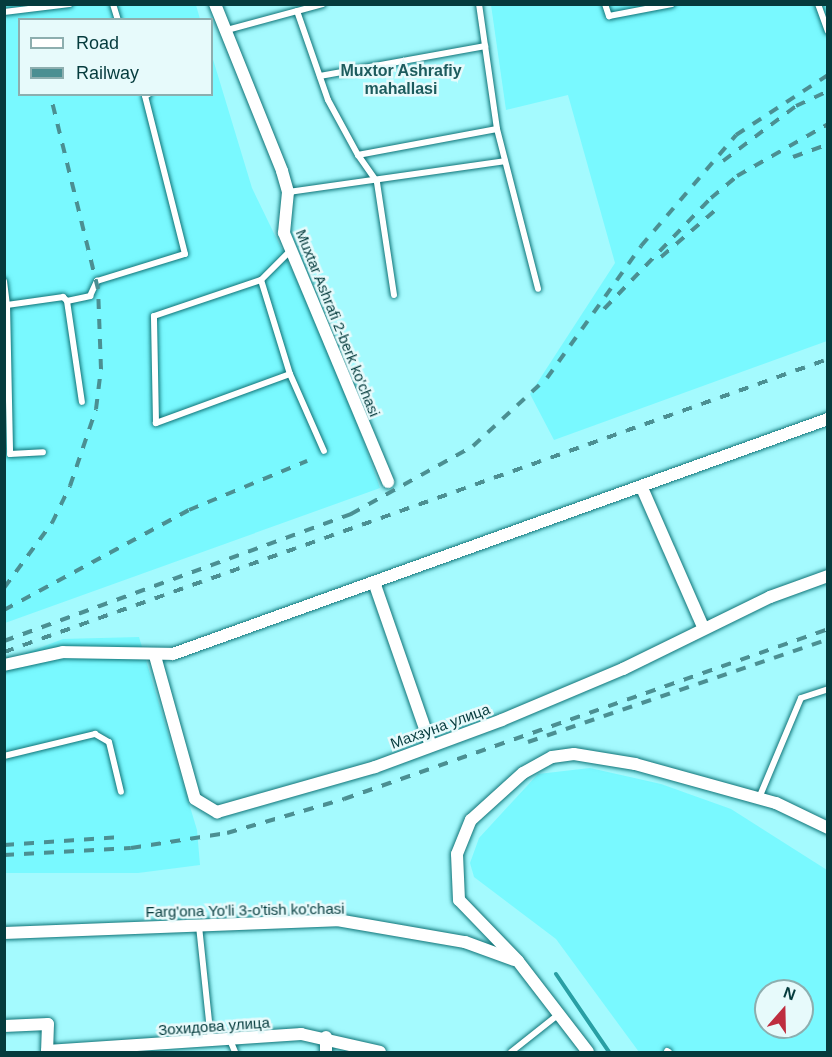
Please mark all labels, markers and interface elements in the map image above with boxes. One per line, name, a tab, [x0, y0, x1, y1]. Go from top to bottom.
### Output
legend	[18, 18, 213, 96]
text: Road	[76, 33, 119, 53]
district label: Muxtor Ashrafiy mahallasi	[340, 61, 462, 99]
text: Railway	[76, 63, 139, 83]
street label: Muxtar Ashrafi 2-berk ko'chasi	[292, 226, 384, 420]
street label: Махзуна улица	[388, 700, 492, 752]
street label: Farg'ona Yo'li 3-o'tish ko'chasi	[145, 899, 345, 921]
north arrow	[754, 979, 814, 1039]
text: N	[781, 984, 798, 1003]
street label: Зохидова улица	[158, 1013, 270, 1039]

